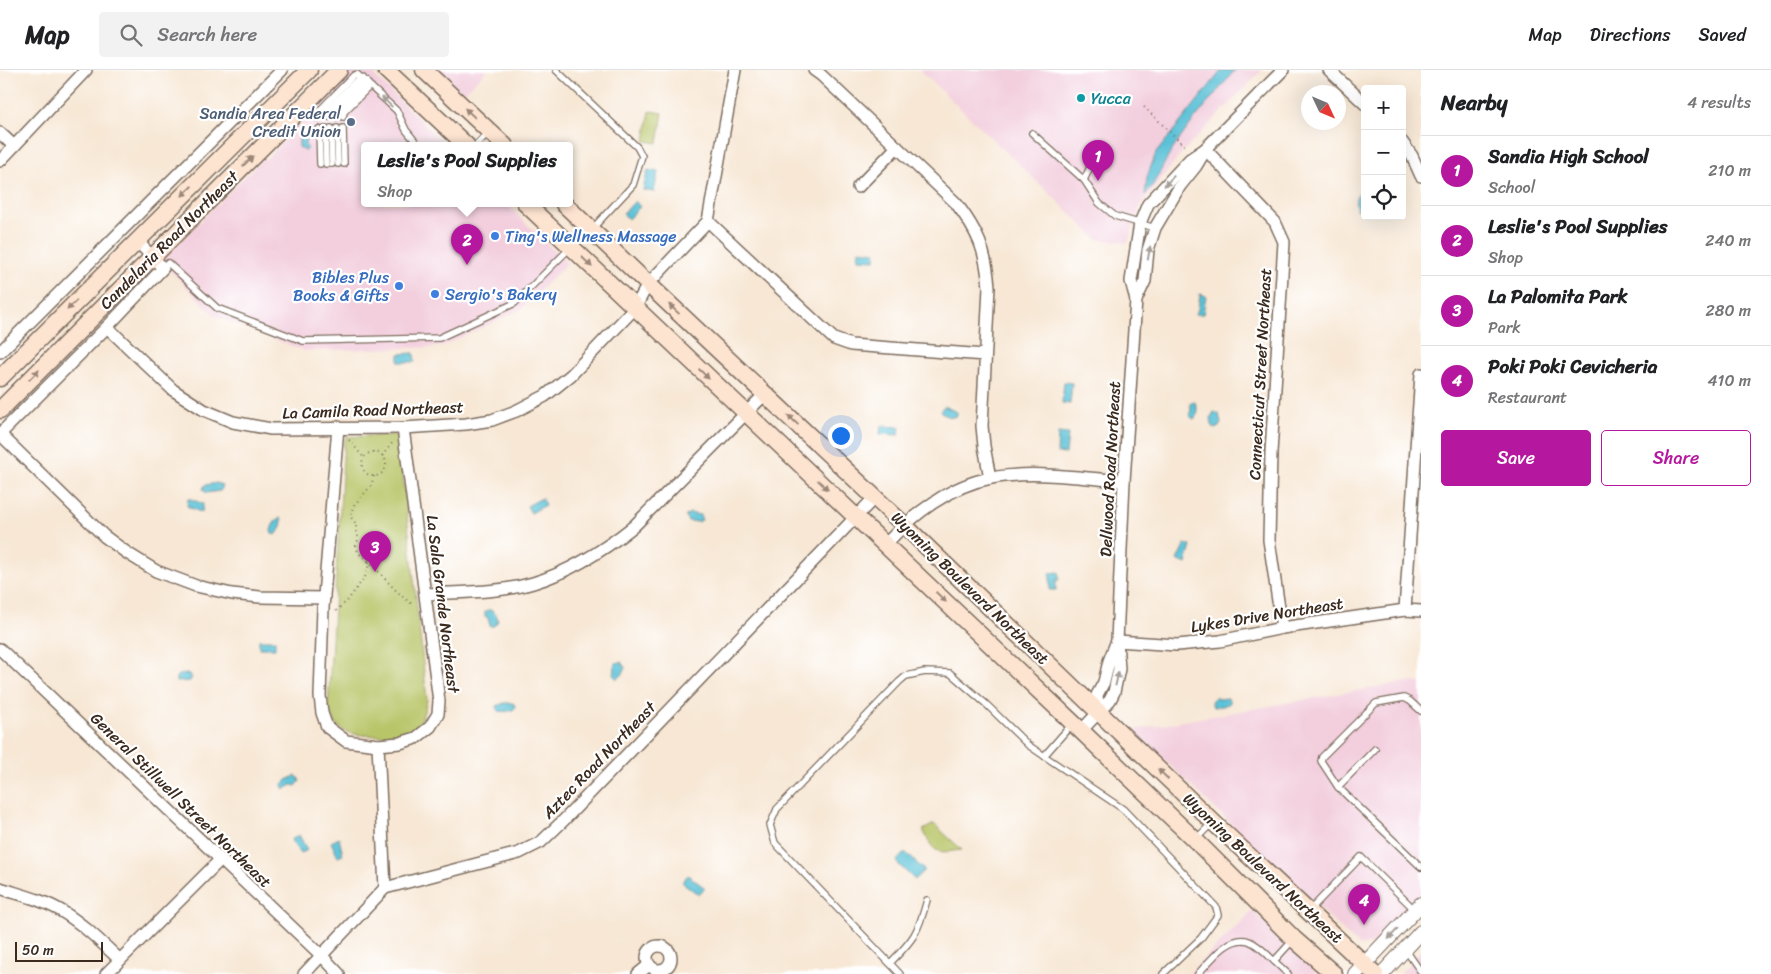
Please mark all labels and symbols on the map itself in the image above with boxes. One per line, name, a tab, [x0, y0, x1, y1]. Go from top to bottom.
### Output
place label: Yucca	[1091, 84, 1132, 113]
north arrow	[1301, 85, 1346, 130]
marker: Yucca	[1075, 92, 1087, 104]
one-way arrow	[382, 96, 394, 108]
place label: Sandia Area Federal Credit Union	[200, 99, 341, 146]
one-way arrow	[464, 107, 476, 119]
marker: Sandia Area Federal Credit Union	[345, 116, 357, 128]
pin: 1	[1082, 140, 1114, 181]
one-way arrow	[241, 155, 253, 167]
street label: Candelaria Road Northeast	[92, 163, 246, 317]
one-way arrow	[1163, 175, 1175, 187]
one-way arrow	[182, 184, 194, 196]
place label: Ting's Wellness Massage	[505, 222, 677, 251]
pin: 2	[451, 224, 483, 265]
marker: Ting's Wellness Massage	[489, 230, 501, 242]
one-way arrow	[1145, 245, 1153, 261]
one-way arrow	[580, 256, 592, 268]
place label: Bibles Plus Books & Gifts	[293, 263, 390, 310]
street label: Connecticut Street Northeast	[1240, 267, 1280, 481]
marker: Bibles Plus Books & Gifts	[393, 280, 405, 292]
place label: Sergio's Bakery	[445, 280, 557, 309]
marker: Sergio's Bakery	[429, 288, 441, 300]
one-way arrow	[67, 299, 79, 311]
one-way arrow	[669, 303, 681, 315]
one-way arrow	[698, 368, 710, 380]
one-way arrow	[28, 369, 40, 381]
street label: Dellwood Road Northeast	[1091, 380, 1129, 558]
street label: La Camila Road Northeast	[282, 392, 464, 428]
one-way arrow	[787, 414, 799, 426]
your location	[828, 423, 854, 449]
one-way arrow	[816, 479, 828, 491]
street label: Wyoming Boulevard Northeast	[884, 504, 1056, 672]
street label: La Sala Grande Northeast	[418, 513, 468, 695]
pin: 3	[359, 531, 391, 572]
street label: Lykes Drive Northeast	[1189, 589, 1345, 641]
one-way arrow	[934, 591, 946, 603]
one-way arrow	[1113, 672, 1121, 687]
street label: Aztec Road Northeast	[534, 694, 664, 826]
street label: General Stillwell Street Northeast	[83, 705, 279, 895]
one-way arrow	[1157, 768, 1169, 780]
street label: Wyoming Boulevard Northeast	[1176, 785, 1350, 951]
pin: 4	[1348, 884, 1380, 925]
one-way arrow	[1387, 927, 1399, 939]
scale bar	[15, 939, 102, 962]

